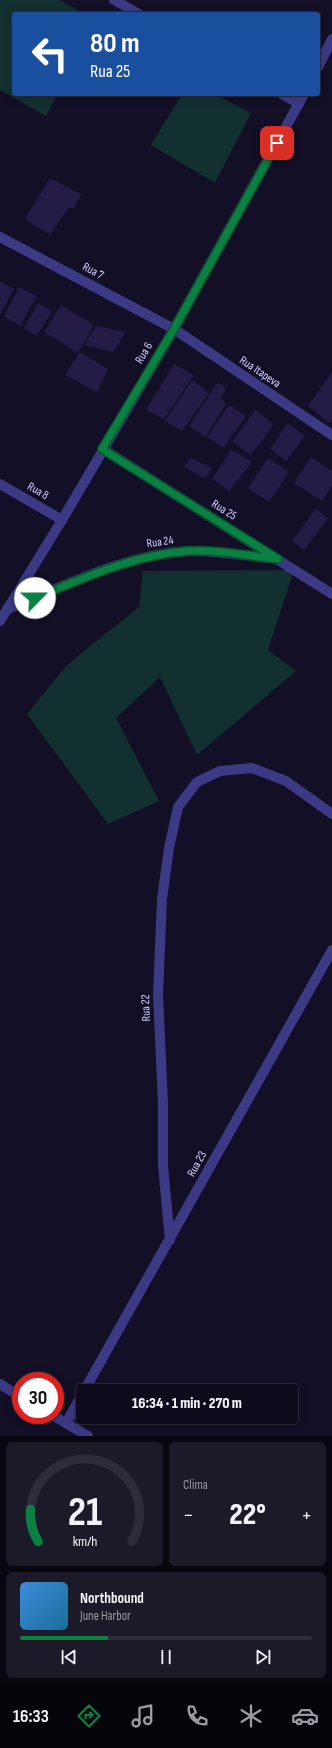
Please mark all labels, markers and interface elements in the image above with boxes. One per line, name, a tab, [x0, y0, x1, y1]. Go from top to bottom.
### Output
text: 80 m	[90, 27, 139, 60]
icon: left	[24, 28, 76, 80]
text: Rua 25	[90, 61, 130, 82]
pin	[260, 126, 294, 160]
icon: arrive	[266, 132, 288, 154]
street label: Rua 7	[80, 259, 106, 283]
street label: Rua 6	[132, 340, 156, 366]
street label: Rua Itapeva	[237, 353, 284, 391]
street label: Rua 8	[25, 479, 51, 503]
street label: Rua 25	[209, 497, 240, 524]
street label: Rua 24	[146, 532, 174, 552]
position arrow	[14, 577, 56, 619]
street label: Rua 22	[138, 994, 154, 1022]
street label: Rua 23	[184, 1149, 210, 1179]
speed limit sign: 30	[12, 1372, 64, 1424]
text: 16:34 · 1 min · 270 m	[132, 1394, 242, 1413]
text: Clima	[183, 1477, 208, 1493]
text: 21	[67, 1488, 102, 1537]
text: 22°	[229, 1497, 266, 1533]
text: −	[183, 1502, 194, 1529]
text: +	[301, 1502, 312, 1529]
text: km/h	[72, 1533, 97, 1550]
text: Northbound	[80, 1589, 144, 1608]
text: June Harbor	[80, 1608, 131, 1624]
icon: previous	[58, 1646, 80, 1668]
icon: pause	[155, 1646, 177, 1668]
icon: next	[252, 1646, 274, 1668]
icon: directions	[75, 1702, 103, 1730]
icon: music	[129, 1702, 157, 1730]
icon: phone	[183, 1702, 211, 1730]
icon: climate	[237, 1702, 265, 1730]
icon: car	[291, 1702, 319, 1730]
text: 16:33	[13, 1706, 49, 1727]

